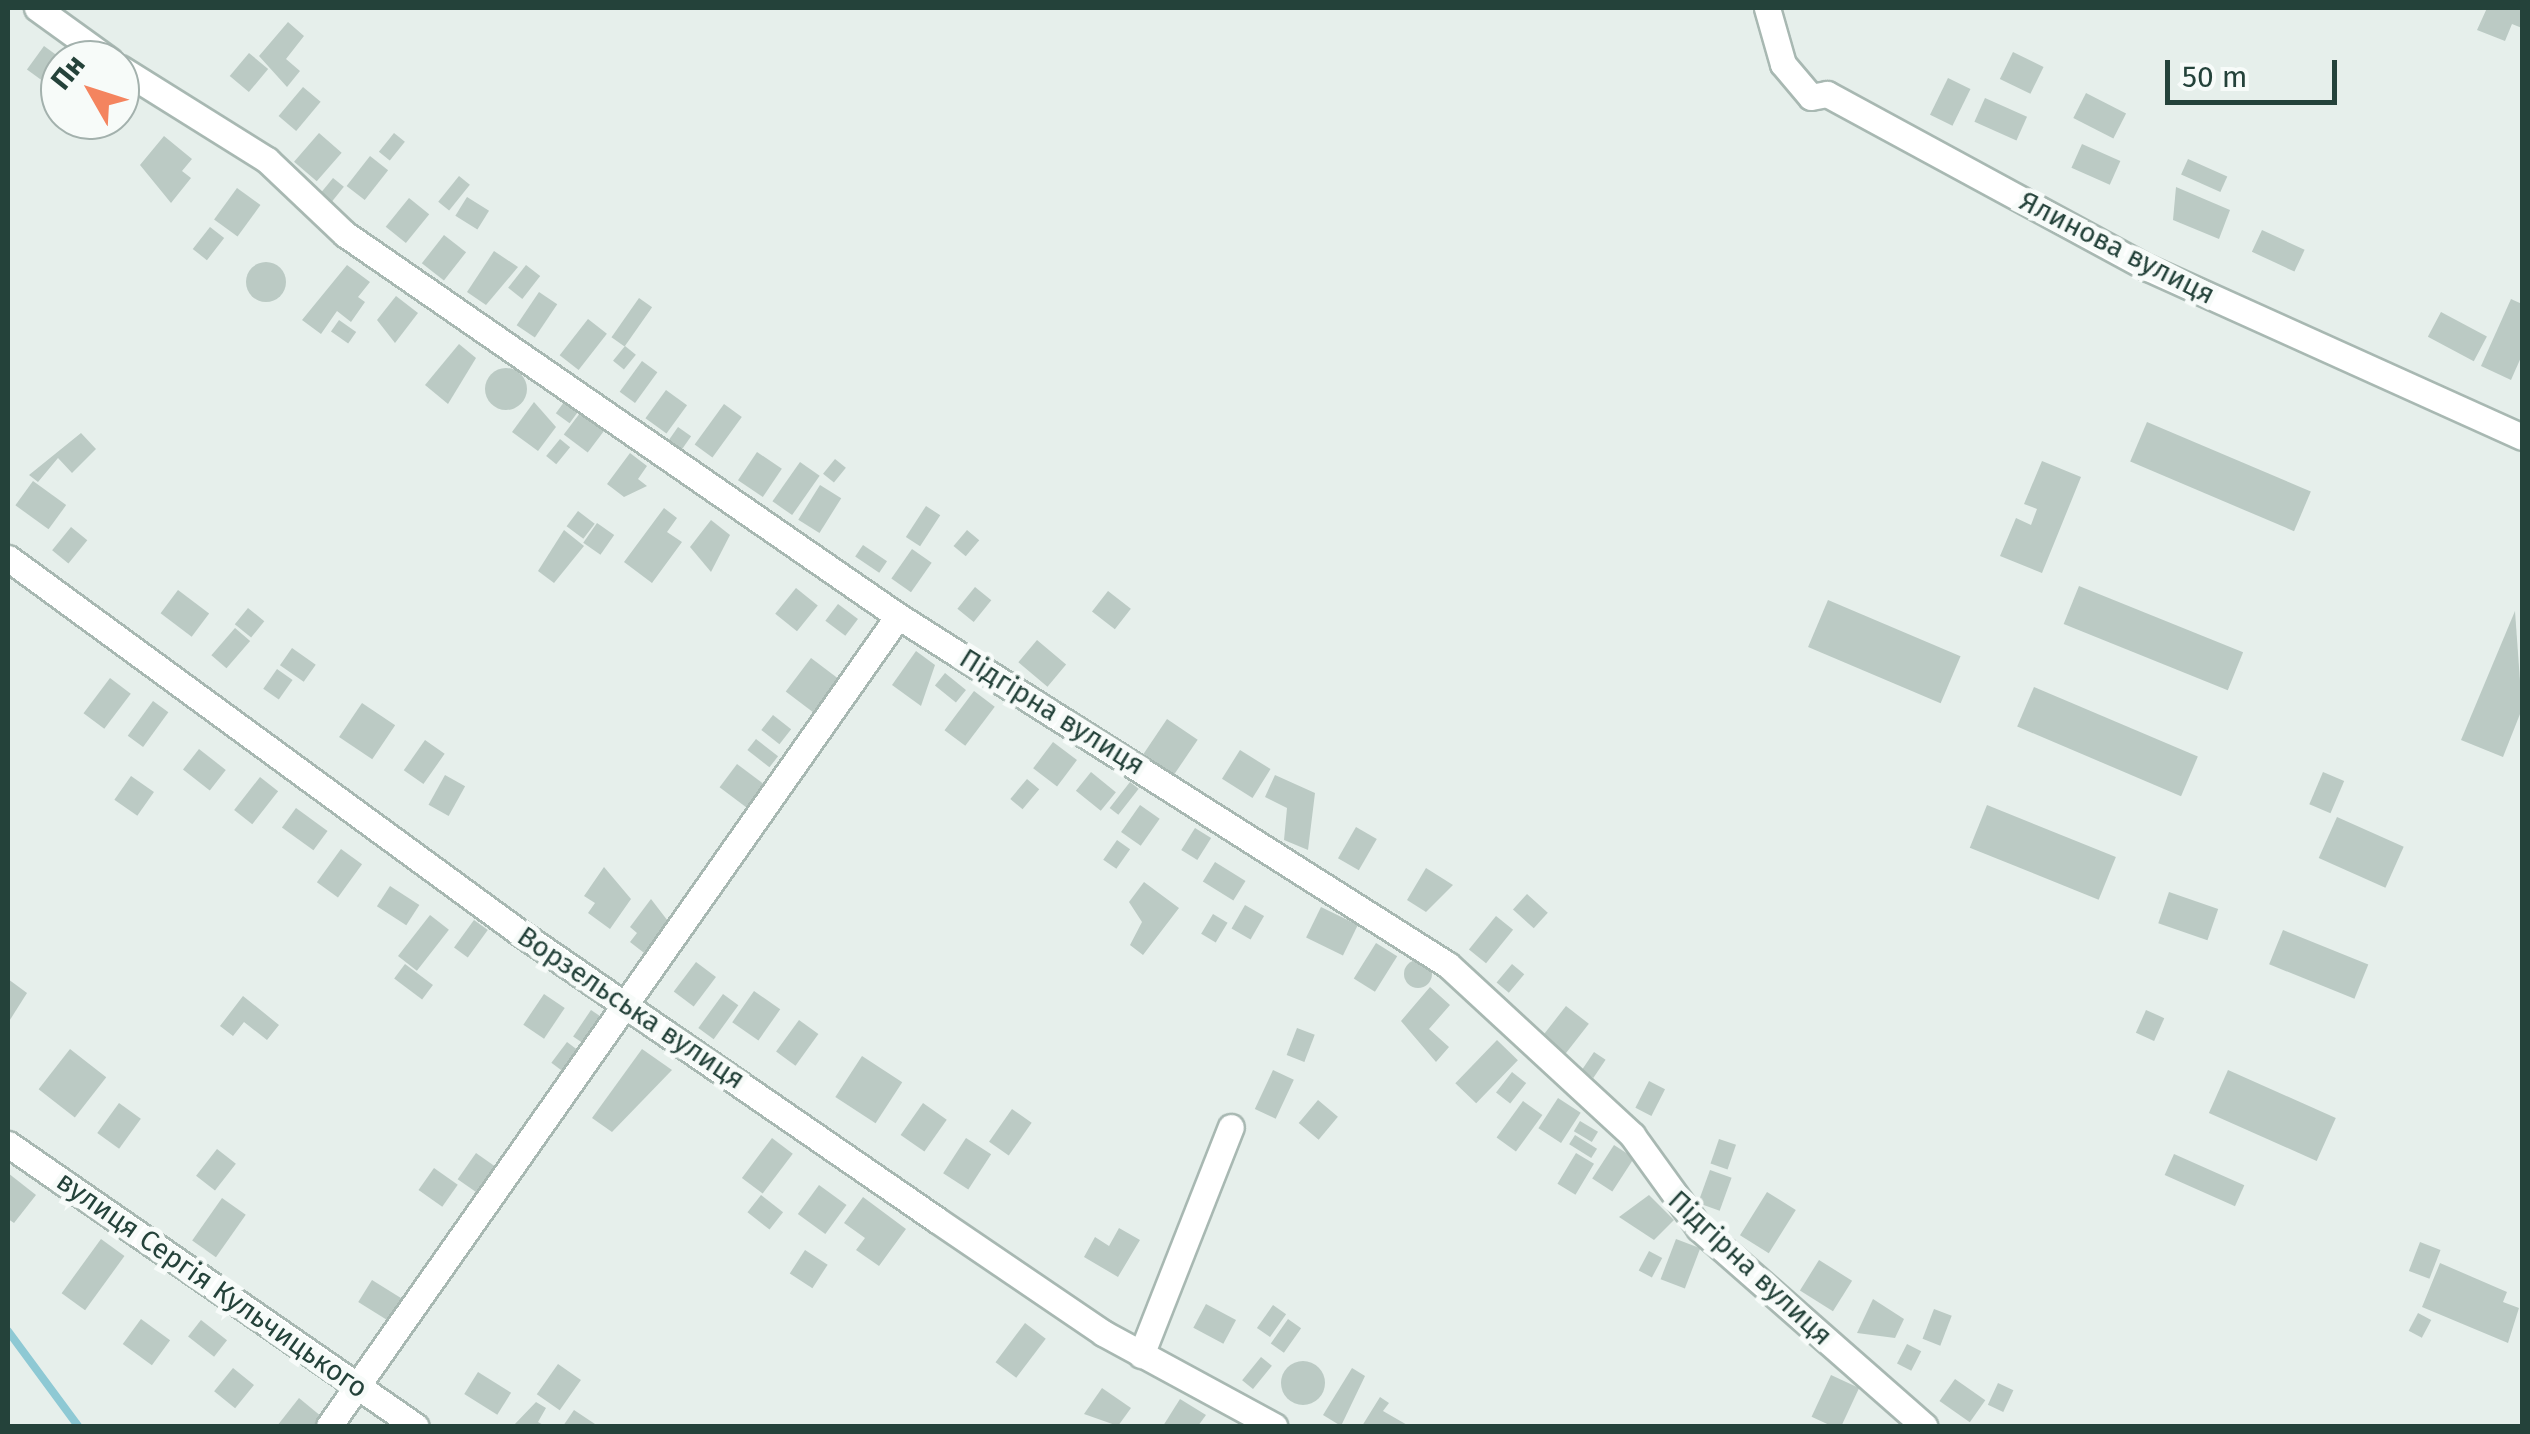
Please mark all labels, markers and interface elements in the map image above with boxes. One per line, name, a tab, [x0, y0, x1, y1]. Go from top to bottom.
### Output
north arrow	[40, 40, 140, 140]
scale bar	[2170, 40, 2342, 102]
text: Пн	[44, 48, 92, 96]
text: 50 m	[2182, 59, 2247, 95]
street label: Ялинова вулиця	[2014, 184, 2220, 312]
street label: Підгірна вулиця	[953, 642, 1151, 782]
street label: Ворзельська вулиця	[511, 919, 751, 1097]
street label: вулиця Сергія Кульчицького	[50, 1165, 374, 1405]
street label: Підгірна вулиця	[1661, 1183, 1839, 1353]

